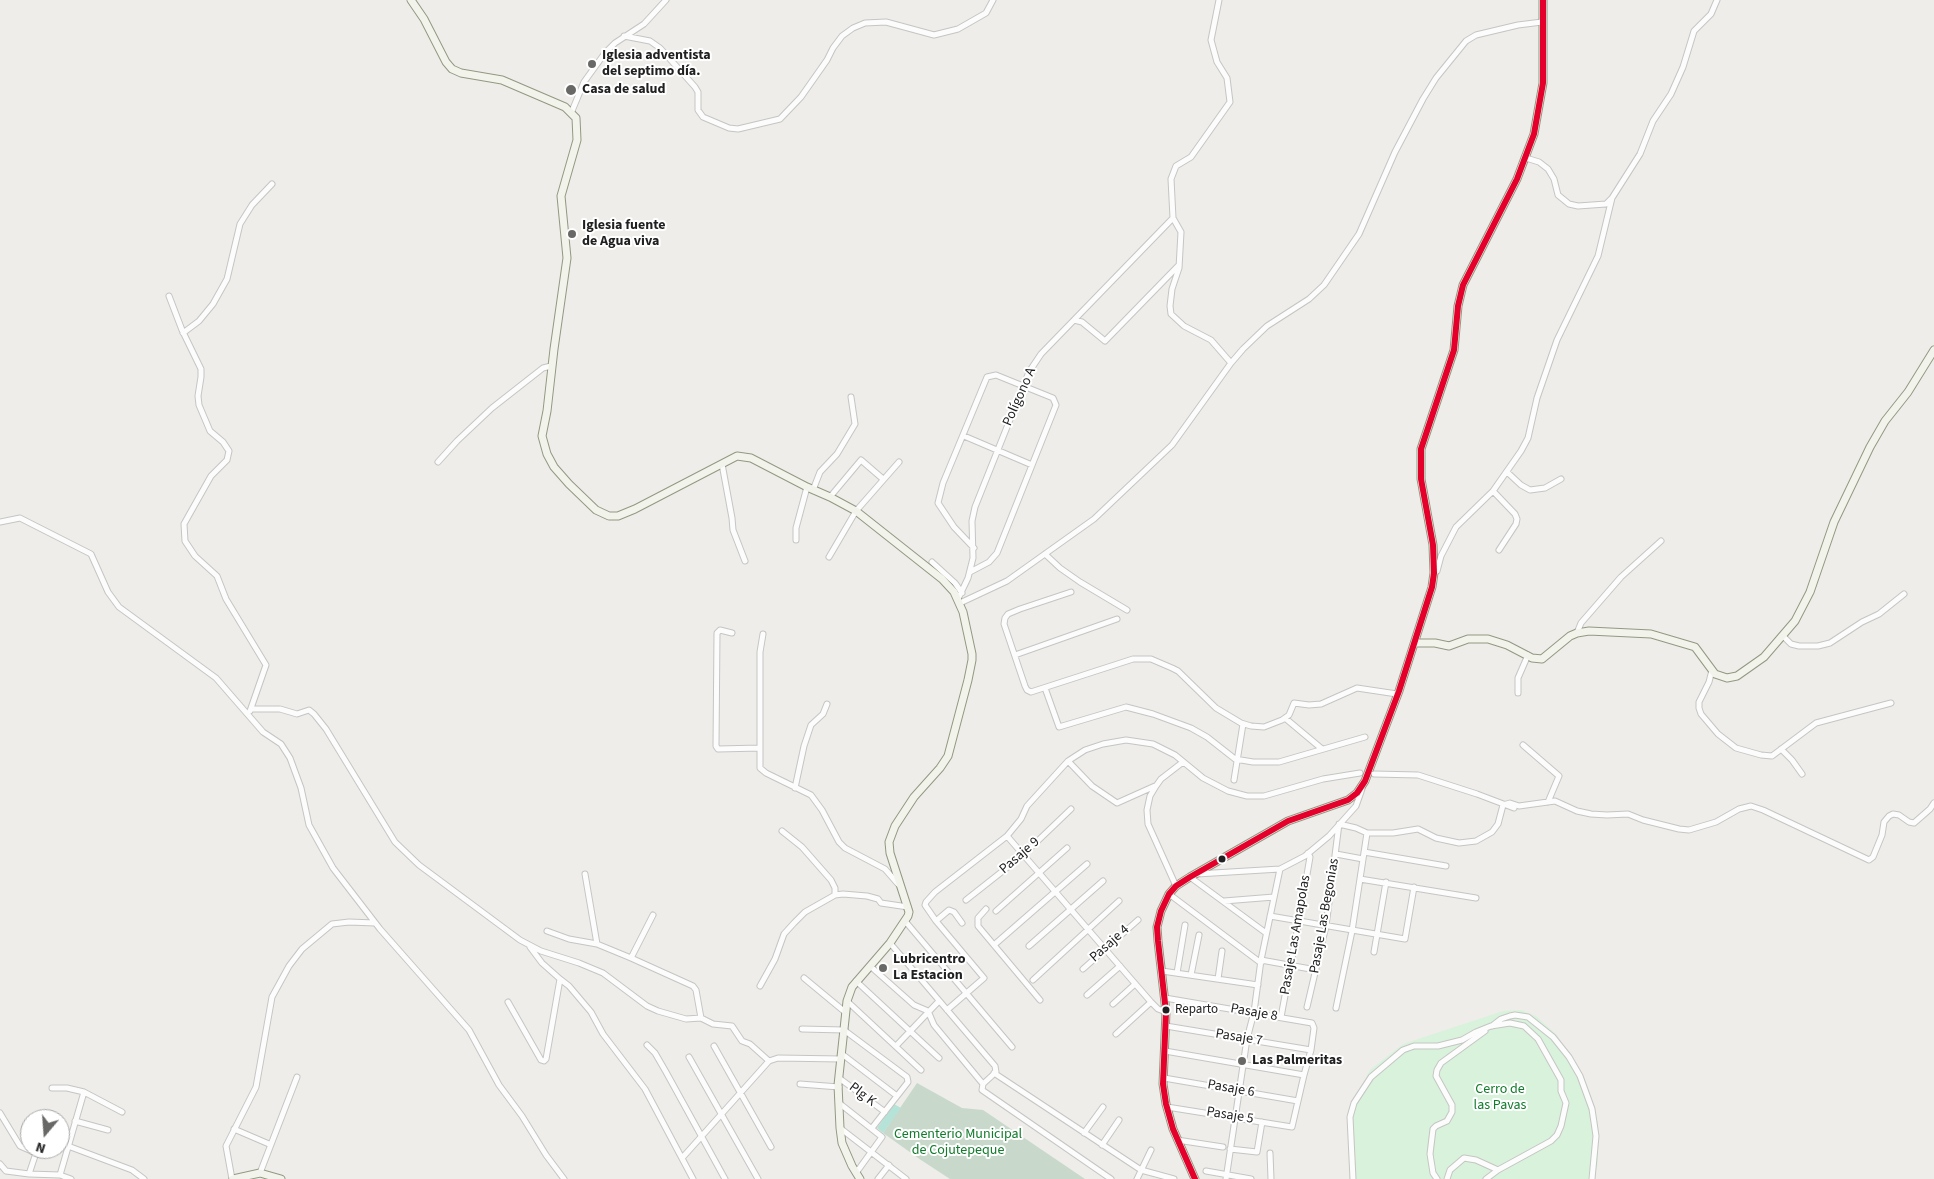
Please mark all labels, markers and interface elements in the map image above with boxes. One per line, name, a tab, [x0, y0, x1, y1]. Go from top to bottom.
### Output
place label: Iglesia adventista del septimo día.	[602, 48, 711, 80]
marker: Iglesia adventista del septimo día.	[586, 58, 598, 70]
place label: Casa de salud	[582, 82, 666, 98]
marker: Casa de salud	[564, 83, 578, 97]
place label: Iglesia fuente de Agua viva	[582, 218, 666, 250]
marker: Iglesia fuente de Agua viva	[566, 228, 578, 240]
street label: Polígono A	[1000, 365, 1040, 429]
street label: Pasaje 9	[997, 834, 1043, 878]
unlabelled marker	[1217, 854, 1227, 864]
street label: Pasaje Las Begonias	[1307, 857, 1343, 975]
street label: Pasaje Las Amapolas	[1277, 874, 1315, 996]
street label: Pasaje 4	[1087, 922, 1133, 966]
place label: Lubricentro La Estacion	[893, 952, 966, 984]
marker: Lubricentro La Estacion	[877, 962, 889, 974]
street label: Pasaje 8	[1229, 1001, 1279, 1025]
place label: Reparto	[1175, 1002, 1218, 1018]
marker: Reparto	[1161, 1005, 1171, 1015]
street label: Pasaje 7	[1214, 1026, 1264, 1050]
place label: Las Palmeritas	[1252, 1053, 1342, 1069]
marker: Las Palmeritas	[1236, 1055, 1248, 1067]
street label: Pasaje 6	[1206, 1077, 1256, 1101]
street label: Plg K	[845, 1079, 879, 1111]
park label: Cerro de las Pavas	[1474, 1082, 1526, 1114]
street label: Pasaje 5	[1205, 1104, 1255, 1128]
north arrow	[20, 1109, 70, 1159]
park label: Cementerio Municipal de Cojutepeque	[894, 1127, 1022, 1160]
text: N	[33, 1136, 48, 1158]

